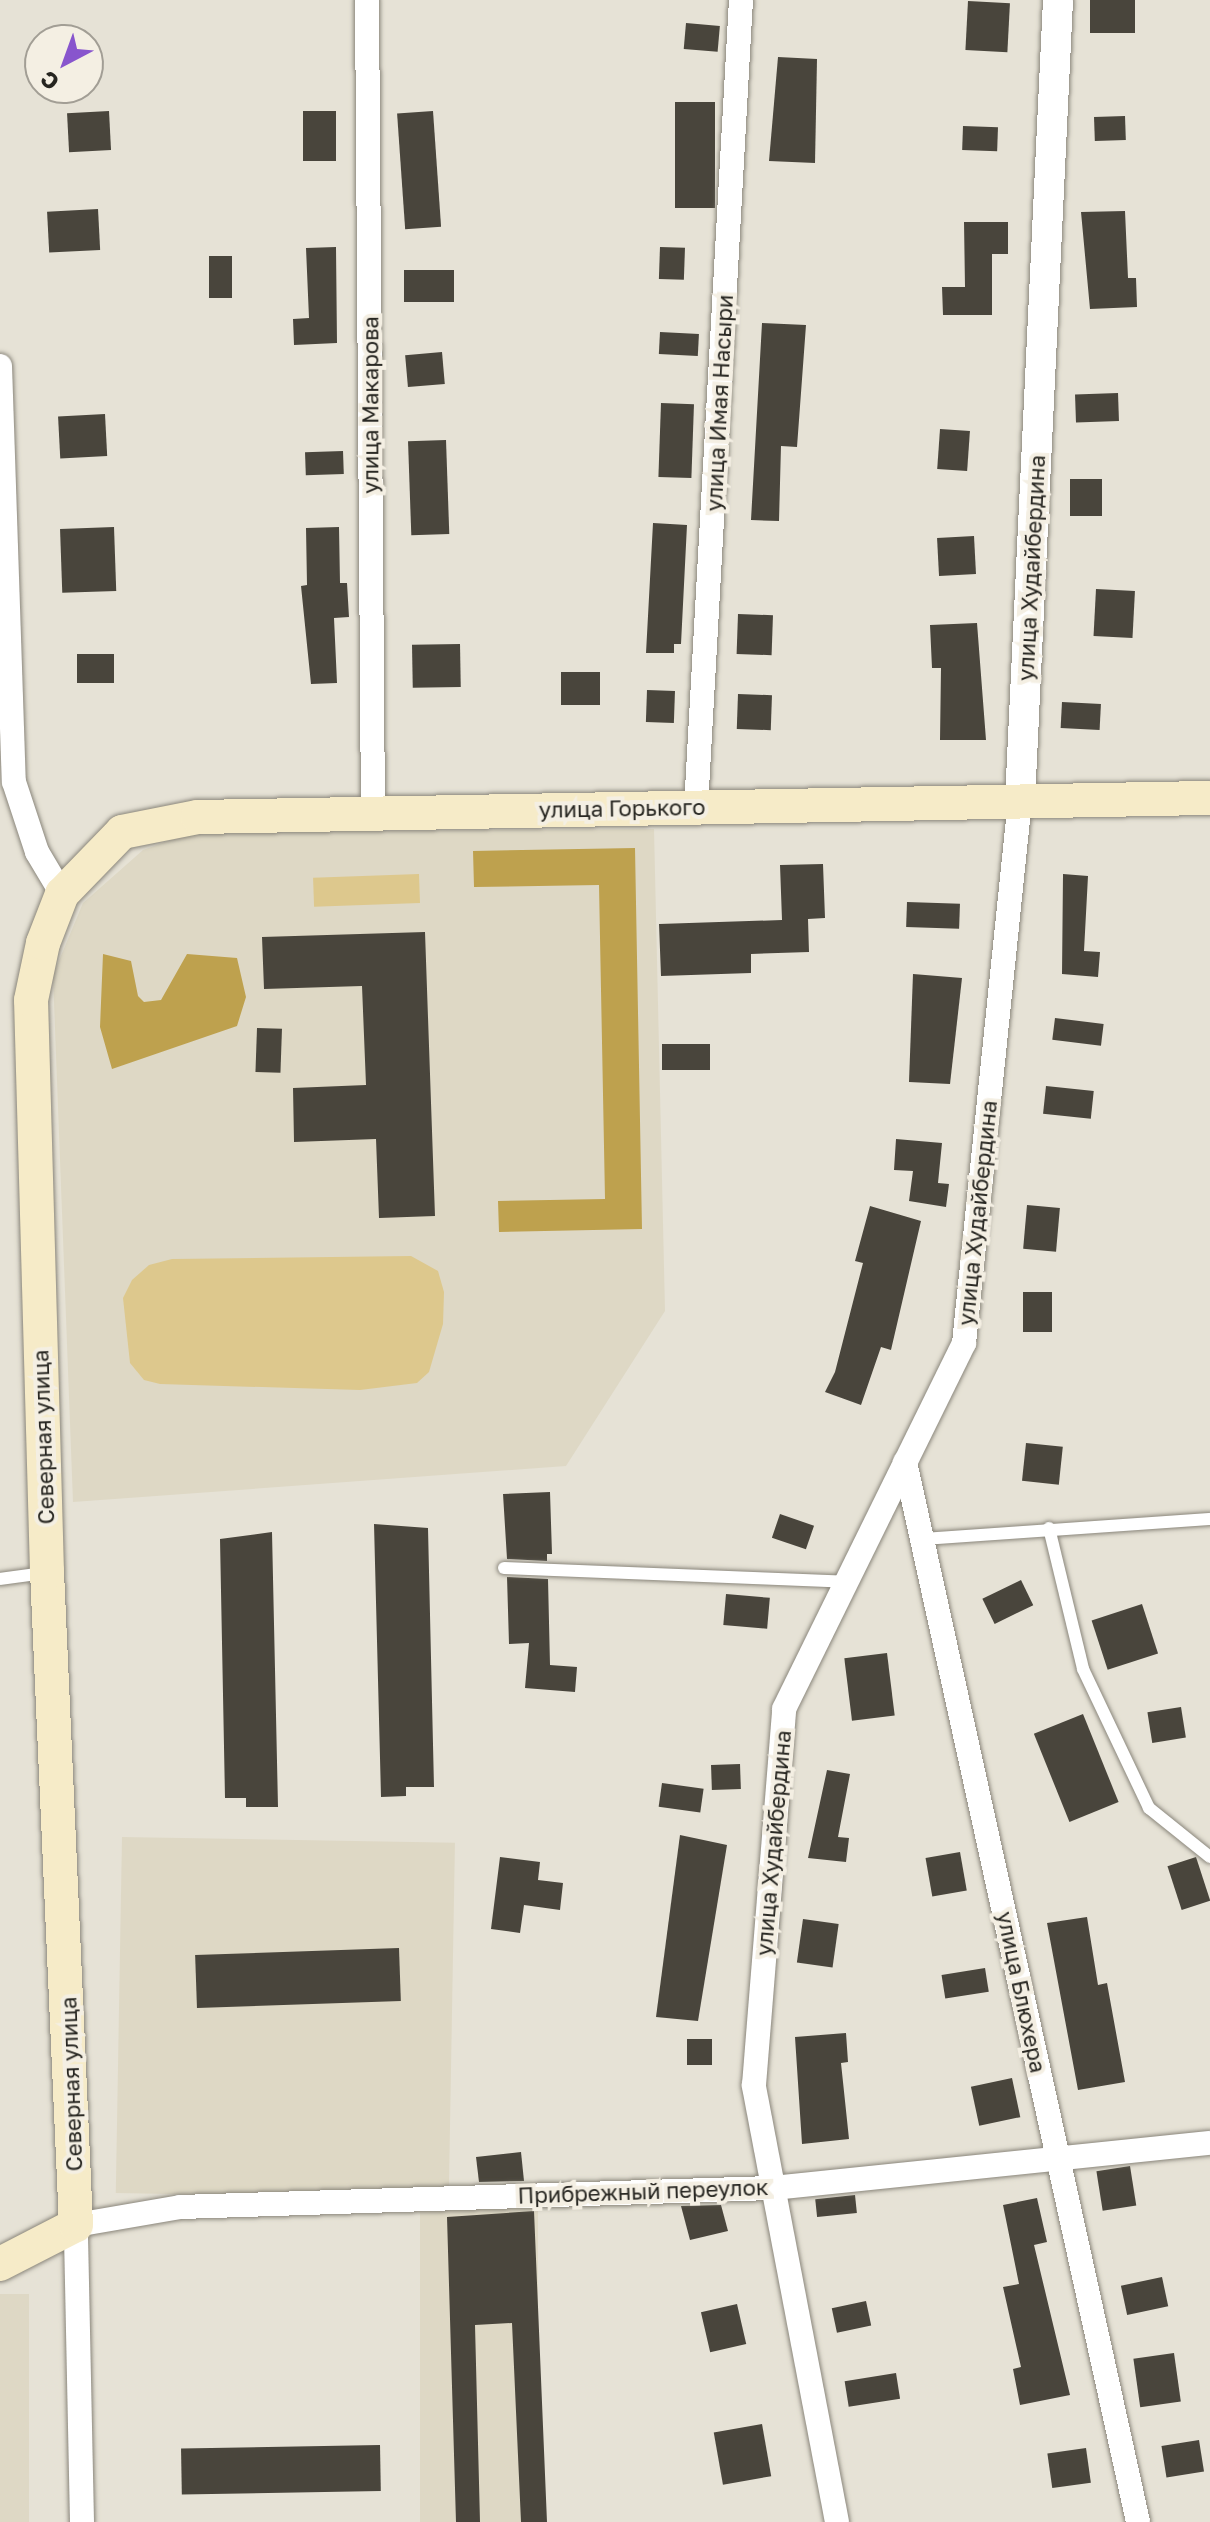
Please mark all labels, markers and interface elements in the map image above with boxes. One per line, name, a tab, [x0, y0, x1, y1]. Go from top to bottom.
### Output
north arrow	[24, 24, 104, 104]
text: С	[34, 66, 64, 96]
street label: улица Имая Насыри	[700, 294, 738, 512]
street label: улица Макарова	[357, 316, 383, 494]
street label: улица Худайбердина	[1012, 454, 1050, 682]
street label: улица Горького	[538, 793, 706, 823]
street label: улица Худайбердина	[952, 1099, 1002, 1327]
street label: Северная улица	[27, 1349, 59, 1525]
street label: улица Худайбердина	[750, 1729, 796, 1957]
street label: улица Блюхера	[992, 1909, 1052, 2075]
street label: Северная улица	[55, 1996, 87, 2172]
street label: Прибрежный переулок	[517, 2173, 769, 2209]

